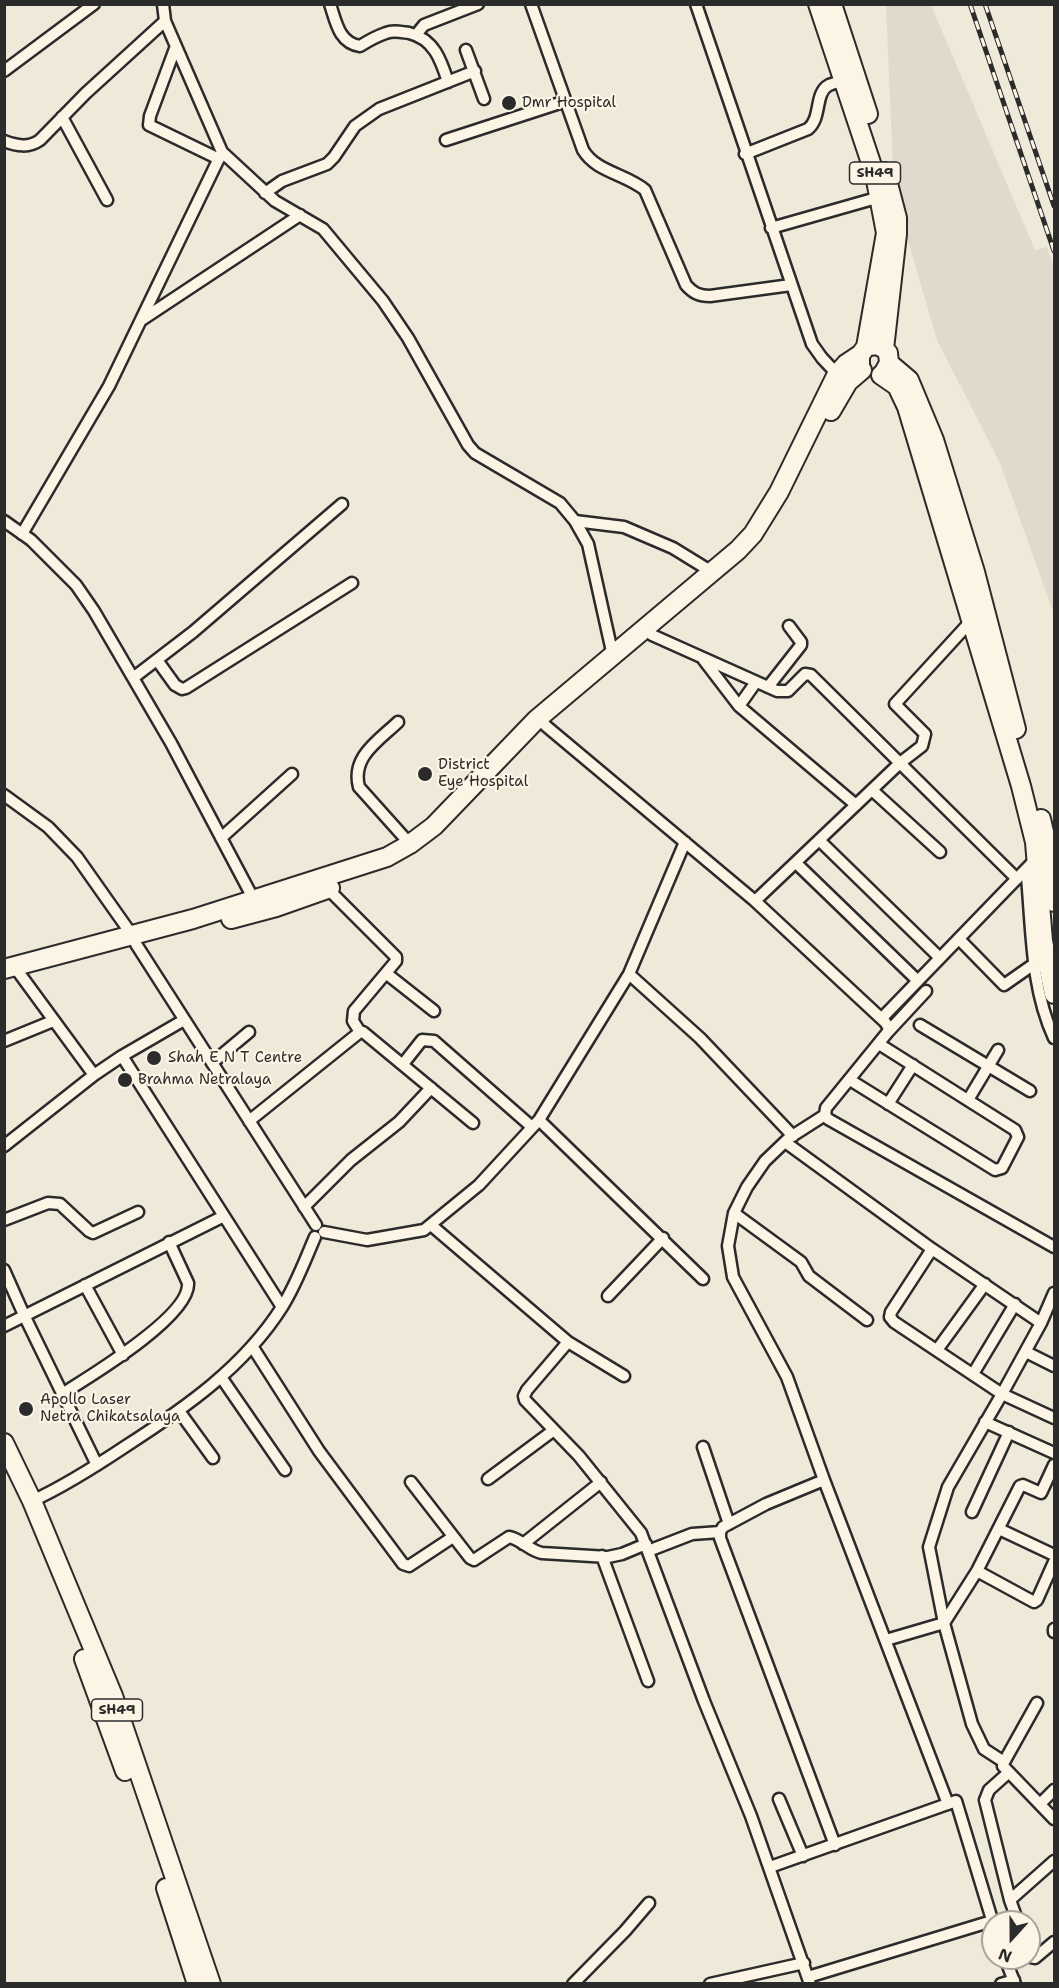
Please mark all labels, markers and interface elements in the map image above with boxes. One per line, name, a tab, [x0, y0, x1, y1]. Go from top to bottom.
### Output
marker: Dmr Hospital	[500, 94, 518, 112]
place label: Dmr Hospital	[522, 94, 616, 112]
road number: SH49	[850, 162, 900, 184]
place label: District Eye Hospital	[438, 756, 528, 791]
marker: District Eye Hospital	[416, 765, 434, 783]
marker: Shah E N T Centre	[145, 1049, 163, 1067]
place label: Shah E N T Centre	[168, 1049, 302, 1067]
marker: Brahma Netralaya	[116, 1071, 134, 1089]
place label: Brahma Netralaya	[138, 1071, 271, 1089]
place label: Apollo Laser Netra Chikatsalaya	[40, 1391, 180, 1426]
marker: Apollo Laser Netra Chikatsalaya	[17, 1400, 35, 1418]
road number: SH49	[92, 1699, 142, 1721]
north arrow	[981, 1910, 1041, 1970]
text: N	[995, 1943, 1015, 1967]

